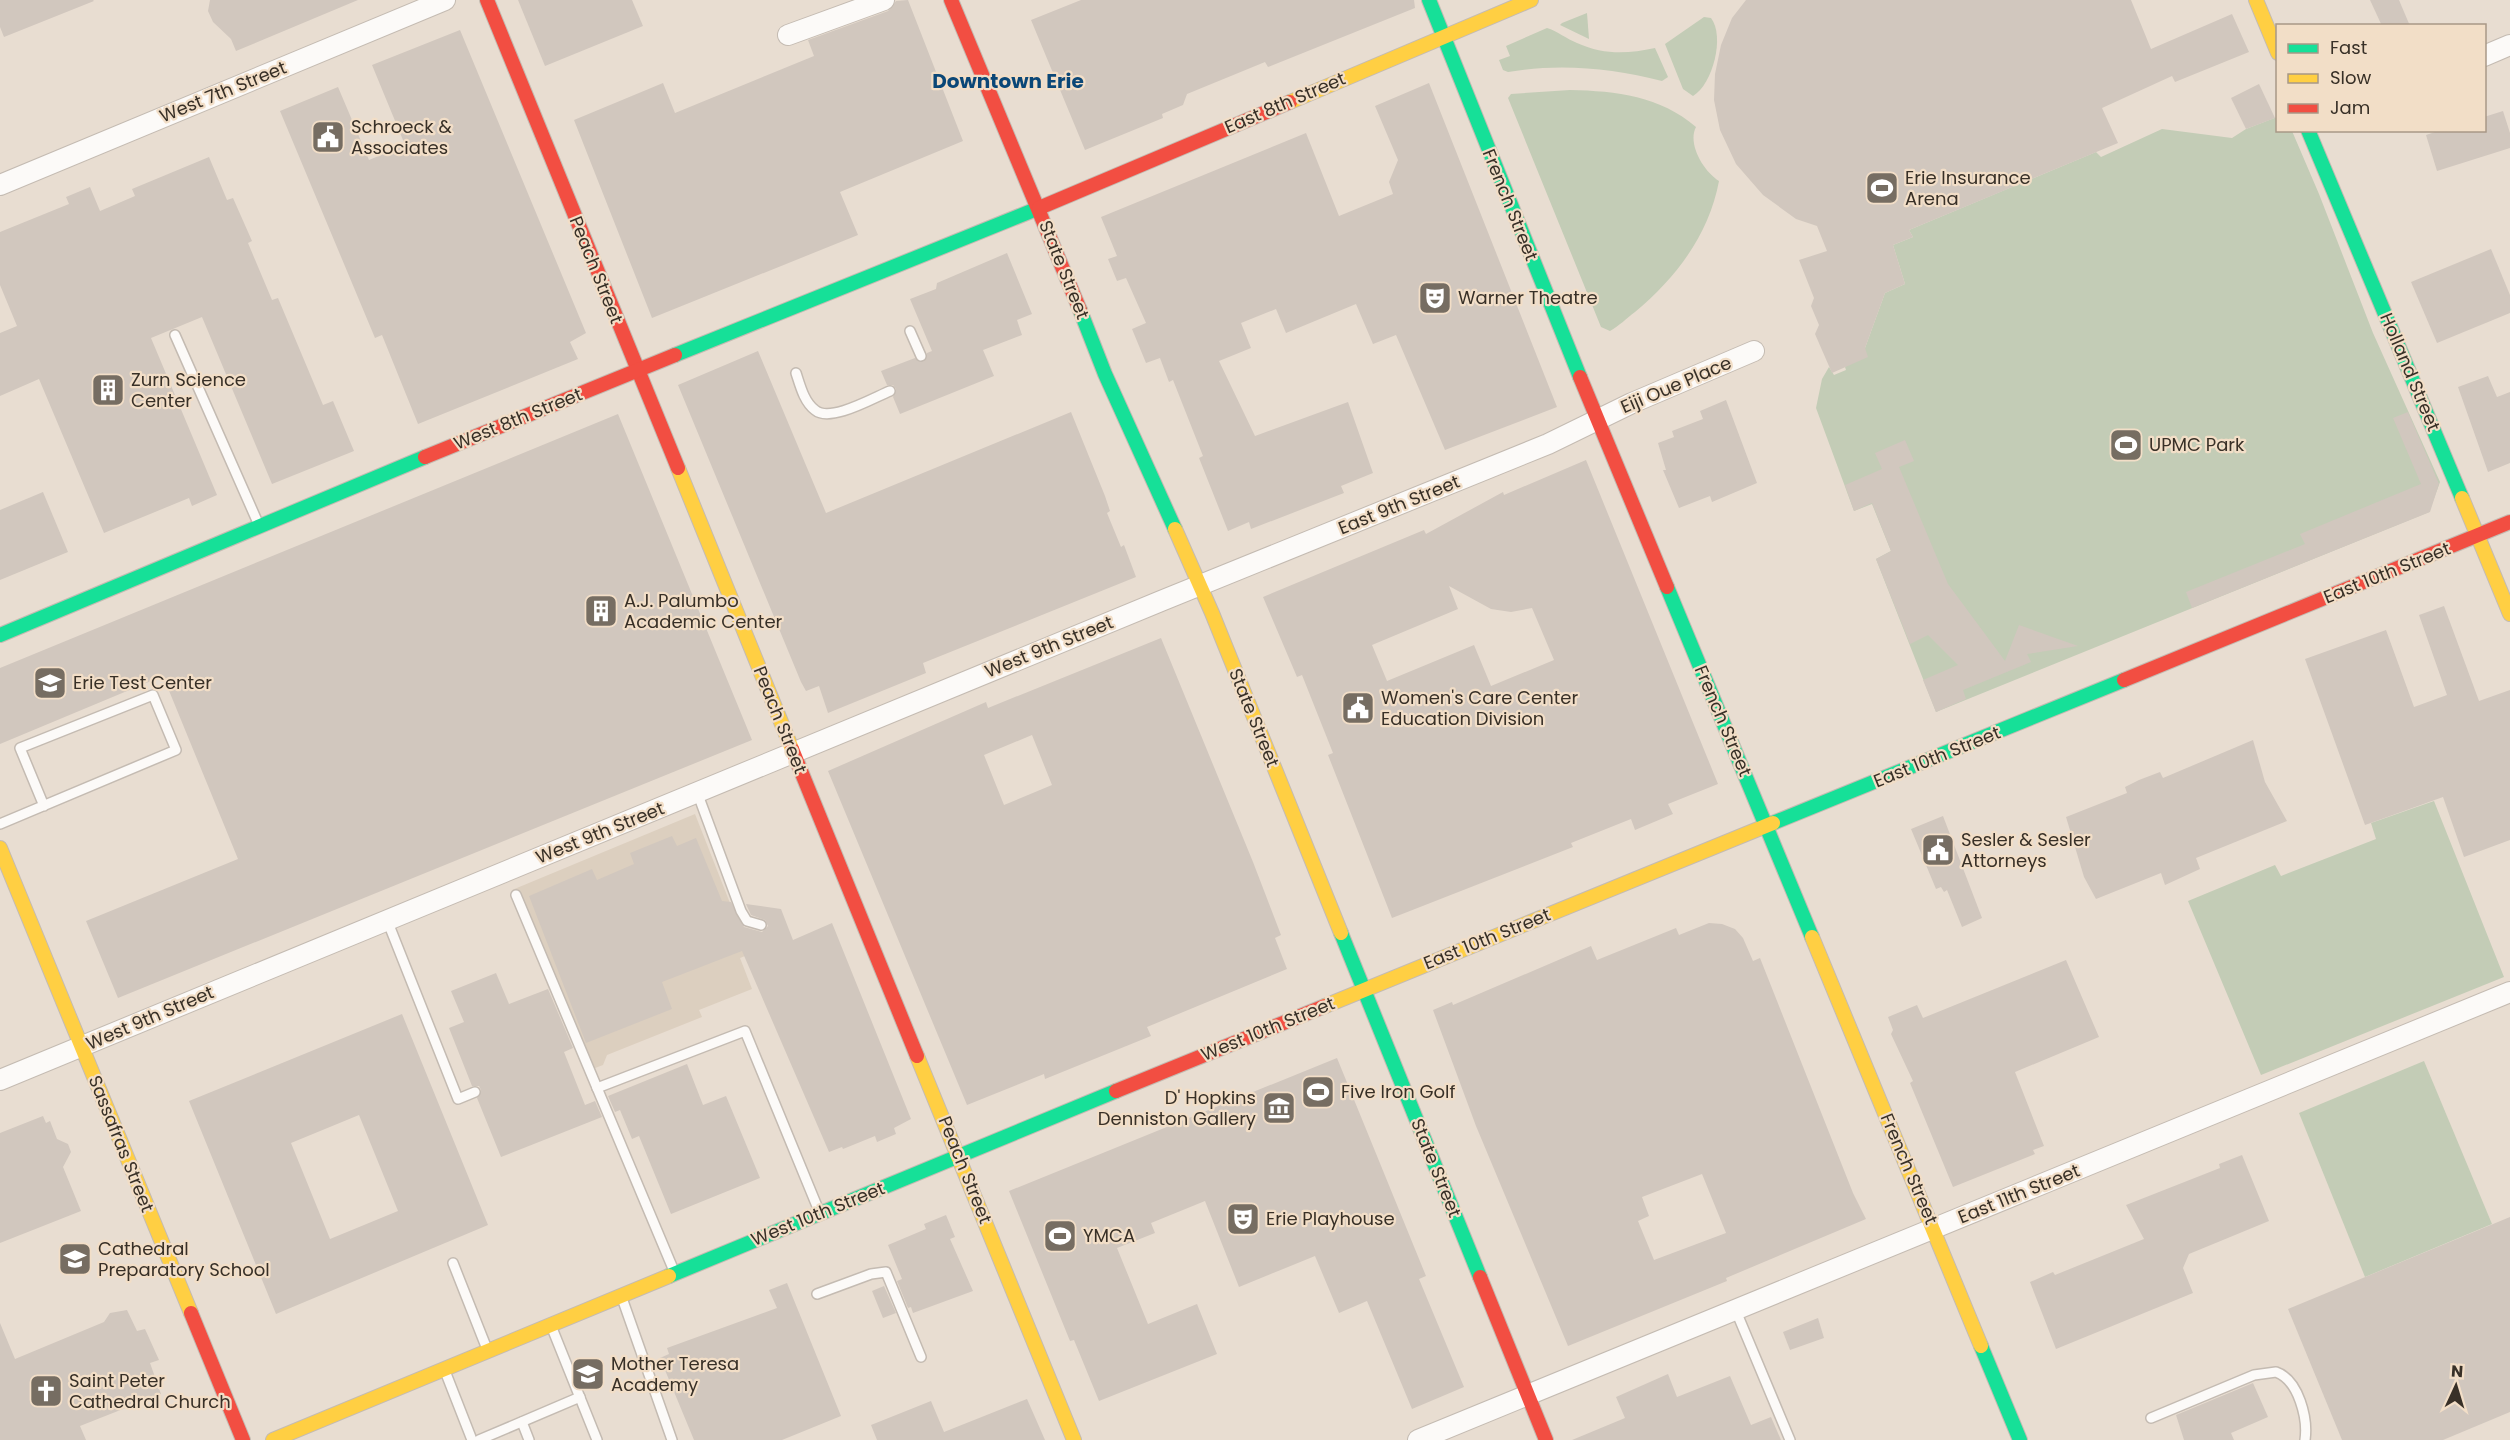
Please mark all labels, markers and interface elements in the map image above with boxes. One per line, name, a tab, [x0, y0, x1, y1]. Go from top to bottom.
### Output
legend	[2276, 24, 2486, 132]
text: Fast	[2330, 35, 2367, 60]
street label: West 7th Street	[156, 55, 290, 128]
text: Slow	[2330, 65, 2372, 90]
street label: East 8th Street	[1220, 66, 1349, 139]
district label: Downtown Erie	[932, 67, 1084, 95]
text: Jam	[2330, 95, 2370, 120]
place label: Schroeck & Associates	[351, 114, 452, 160]
public building icon: Schroeck & Associates	[310, 119, 346, 155]
street label: French Street	[1477, 145, 1544, 264]
place label: Erie Insurance Arena	[1905, 165, 2031, 211]
sports icon: Erie Insurance Arena	[1864, 170, 1900, 206]
street label: Peach Street	[564, 212, 629, 327]
street label: State Street	[1033, 217, 1096, 323]
theatre icon: Warner Theatre	[1417, 280, 1453, 316]
place label: Warner Theatre	[1458, 285, 1598, 310]
street label: Holland Street	[2374, 309, 2447, 435]
street label: Eiji Oue Place	[1617, 350, 1735, 419]
place label: Zurn Science Center	[131, 367, 246, 413]
building icon: Zurn Science Center	[90, 372, 126, 408]
street label: West 8th Street	[450, 381, 586, 456]
sports icon: UPMC Park	[2108, 427, 2144, 463]
place label: UPMC Park	[2149, 432, 2245, 457]
street label: East 9th Street	[1334, 469, 1463, 540]
street label: East 10th Street	[2320, 536, 2454, 609]
place label: A.J. Palumbo Academic Center	[624, 588, 783, 634]
building icon: A.J. Palumbo Academic Center	[583, 593, 619, 629]
street label: West 9th Street	[981, 609, 1117, 684]
street label: French Street	[1689, 661, 1758, 780]
street label: Peach Street	[748, 662, 813, 777]
school or university icon: Erie Test Center	[32, 665, 68, 701]
street label: State Street	[1223, 665, 1286, 771]
place label: Erie Test Center	[73, 670, 212, 695]
place label: Women's Care Center Education Division	[1381, 685, 1578, 731]
public building icon: Women's Care Center Education Division	[1340, 690, 1376, 726]
street label: East 10th Street	[1870, 720, 2004, 793]
street label: West 9th Street	[532, 795, 668, 870]
place label: Sesler & Sesler Attorneys	[1961, 827, 2091, 873]
public building icon: Sesler & Sesler Attorneys	[1920, 832, 1956, 868]
street label: East 10th Street	[1420, 902, 1554, 975]
street label: West 9th Street	[82, 979, 217, 1056]
street label: West 10th Street	[1197, 990, 1338, 1067]
street label: Sassafras Street	[83, 1072, 160, 1216]
sports icon: Five Iron Golf	[1300, 1074, 1336, 1110]
place label: Five Iron Golf	[1341, 1079, 1456, 1104]
place label: D' Hopkins Denniston Gallery	[1098, 1085, 1256, 1131]
museum icon: D' Hopkins Denniston Gallery	[1261, 1090, 1297, 1126]
street label: French Street	[1875, 1109, 1944, 1228]
street label: Peach Street	[933, 1112, 998, 1227]
street label: State Street	[1405, 1115, 1468, 1221]
street label: East 11th Street	[1954, 1158, 2083, 1229]
street label: West 10th Street	[747, 1175, 888, 1252]
theatre icon: Erie Playhouse	[1225, 1201, 1261, 1237]
place label: Erie Playhouse	[1266, 1206, 1395, 1231]
sports icon: YMCA	[1042, 1218, 1078, 1254]
place label: YMCA	[1083, 1223, 1135, 1248]
place label: Cathedral Preparatory School	[98, 1236, 270, 1282]
school or university icon: Cathedral Preparatory School	[57, 1241, 93, 1277]
place label: Mother Teresa Academy	[611, 1351, 739, 1397]
school or university icon: Mother Teresa Academy	[570, 1356, 606, 1392]
north arrow	[2426, 1356, 2486, 1416]
text: N	[2450, 1360, 2464, 1383]
place label: Saint Peter Cathedral Church	[69, 1368, 231, 1414]
church icon: Saint Peter Cathedral Church	[28, 1373, 64, 1409]

